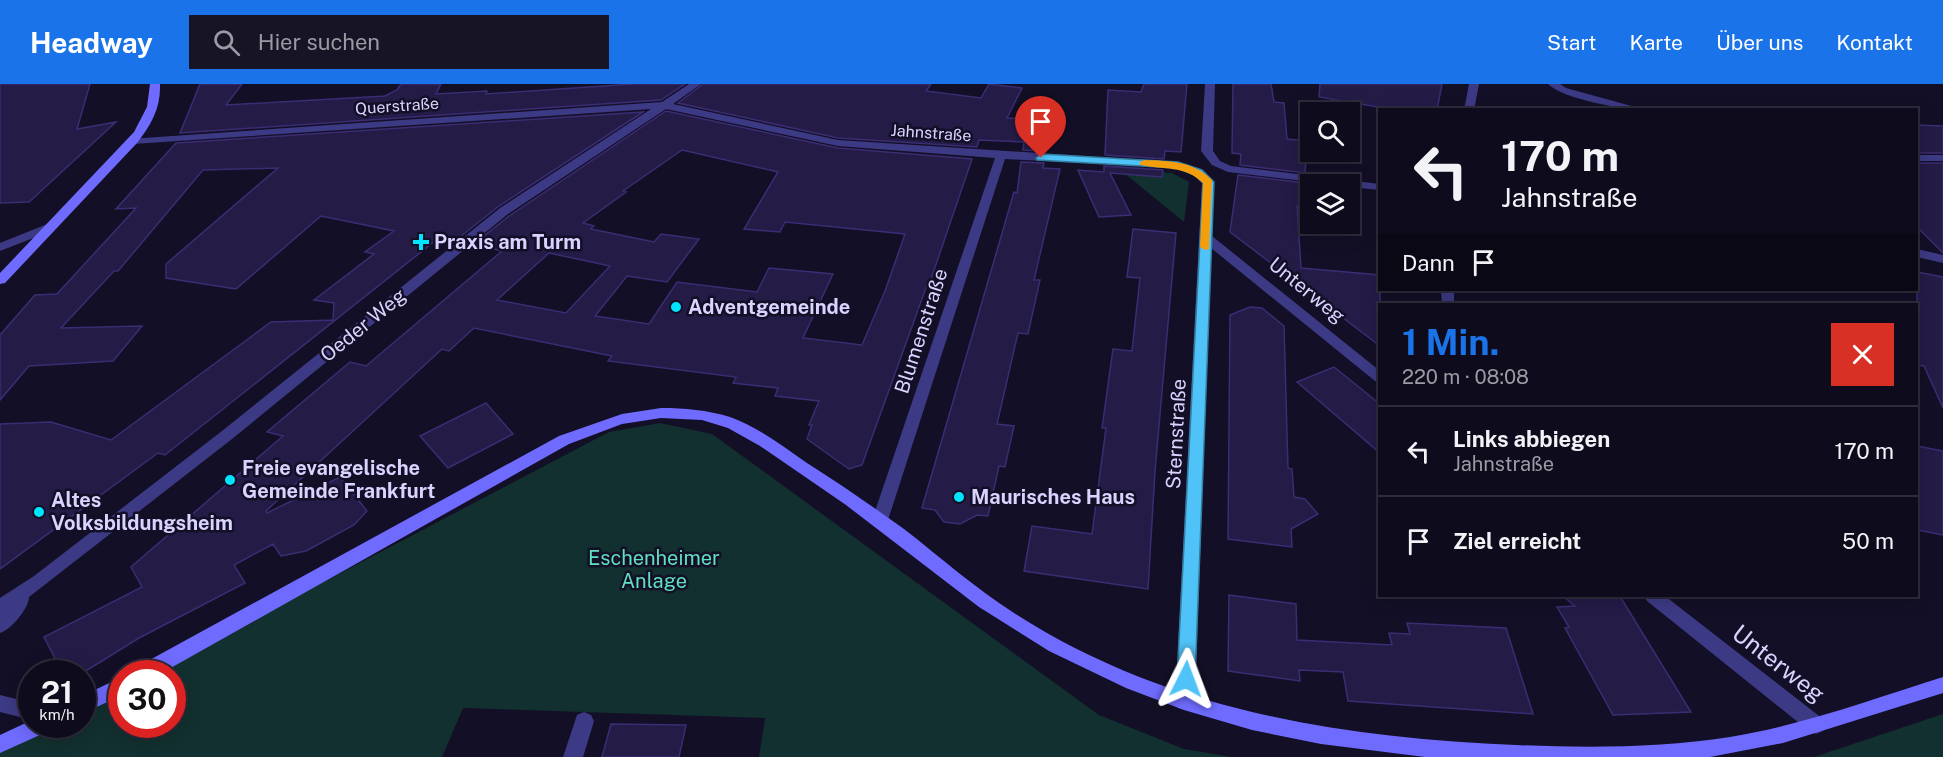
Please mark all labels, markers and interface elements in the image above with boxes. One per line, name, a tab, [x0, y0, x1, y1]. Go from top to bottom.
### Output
search box	[189, 15, 609, 69]
text: Headway	[30, 26, 153, 59]
icon: search	[210, 26, 243, 59]
text: Hier suchen	[258, 29, 380, 55]
text: Start	[1547, 30, 1596, 55]
text: Karte	[1629, 30, 1683, 55]
text: Über uns	[1716, 30, 1803, 55]
text: Kontakt	[1836, 30, 1913, 55]
street label: Querstraße	[354, 94, 440, 118]
pin	[1015, 96, 1066, 158]
map controls	[1300, 102, 1360, 234]
button: search	[1300, 102, 1360, 162]
icon: arrive	[1024, 105, 1057, 138]
street label: Jahnstraße	[890, 121, 972, 145]
text: 170 m	[1501, 131, 1619, 180]
icon: left	[1402, 132, 1480, 210]
button: layers	[1300, 174, 1360, 234]
text: Jahnstraße	[1501, 181, 1638, 213]
place label: Praxis am Turm	[434, 230, 581, 254]
marker: Praxis am Turm	[412, 233, 430, 251]
icon: arrive	[1467, 246, 1500, 279]
text: Dann	[1402, 250, 1455, 276]
street label: Unterweg	[1264, 252, 1350, 328]
street label: Blumenstraße	[889, 265, 953, 397]
street label: Oeder Weg	[315, 283, 411, 367]
place label: Adventgemeinde	[688, 295, 850, 319]
marker: Adventgemeinde	[669, 300, 683, 314]
text: 1 Min.	[1402, 321, 1499, 363]
button: close	[1831, 323, 1894, 386]
text: 220 m · 08:08	[1402, 365, 1529, 389]
street label: Sternstraße	[1161, 378, 1191, 490]
text: Links abbiegen	[1453, 426, 1610, 452]
icon: left	[1402, 435, 1435, 468]
text: 170 m	[1834, 438, 1894, 464]
text: Jahnstraße	[1453, 452, 1554, 476]
place label: Freie evangelische Gemeinde Frankfurt	[242, 456, 435, 503]
marker: Freie evangelische Gemeinde Frankfurt	[223, 473, 237, 487]
place label: Maurisches Haus	[971, 485, 1135, 509]
place label: Altes Volksbildungsheim	[51, 488, 233, 535]
marker: Maurisches Haus	[952, 490, 966, 504]
marker: Altes Volksbildungsheim	[32, 505, 46, 519]
icon: arrive	[1402, 525, 1435, 558]
text: Ziel erreicht	[1453, 528, 1581, 554]
text: 50 m	[1842, 528, 1894, 554]
park label: Eschenheimer Anlage	[588, 546, 720, 593]
street label: Unterweg	[1727, 618, 1831, 708]
position arrow	[1154, 647, 1218, 711]
speed limit sign: 30	[108, 660, 186, 738]
text: 21	[41, 674, 73, 710]
text: km/h	[39, 706, 75, 723]

